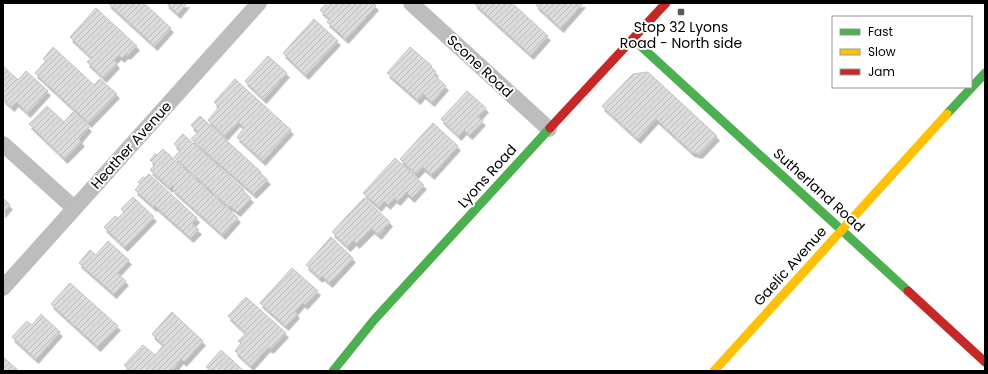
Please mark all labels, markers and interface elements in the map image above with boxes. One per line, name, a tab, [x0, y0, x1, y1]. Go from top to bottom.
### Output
marker: Stop 32 Lyons Road - North side	[676, 7, 686, 17]
legend	[832, 16, 972, 88]
place label: Stop 32 Lyons Road - North side	[620, 17, 742, 53]
text: Fast	[868, 23, 893, 40]
street label: Scone Road	[443, 30, 517, 102]
text: Slow	[868, 43, 896, 60]
text: Jam	[868, 63, 895, 80]
street label: Heather Avenue	[86, 96, 176, 193]
street label: Lyons Road	[453, 140, 521, 212]
street label: Sutherland Road	[769, 144, 869, 236]
street label: Gaelic Avenue	[749, 222, 831, 310]

